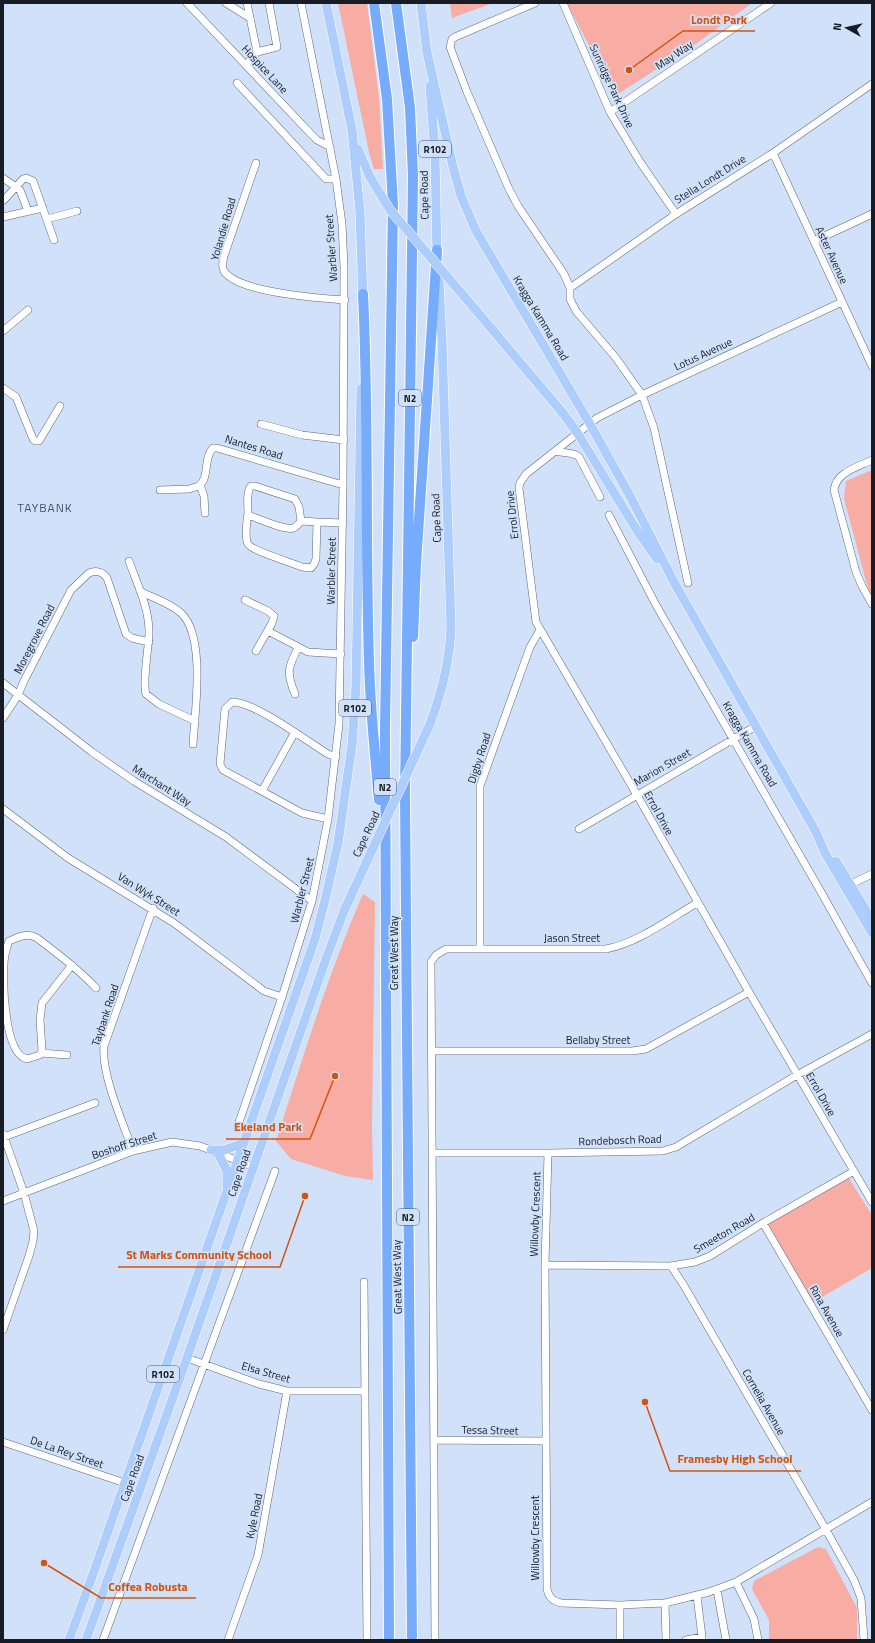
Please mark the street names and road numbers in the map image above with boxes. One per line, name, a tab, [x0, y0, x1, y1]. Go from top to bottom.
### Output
street label: May Way	[652, 36, 697, 74]
street label: Hospice Lane	[238, 41, 292, 97]
street label: Sunridge Park Drive	[586, 41, 639, 131]
road number: R102	[419, 141, 451, 157]
street label: Stella Londt Drive	[671, 150, 749, 207]
street label: Cape Road	[416, 170, 432, 220]
street label: Yolandie Road	[206, 195, 240, 262]
street label: Warbler Street	[321, 214, 341, 282]
street label: Aster Avenue	[812, 224, 852, 287]
street label: Kragga Kamma Road	[509, 272, 573, 364]
street label: Lotus Avenue	[671, 333, 735, 374]
road number: N2	[399, 390, 421, 406]
street label: Nantes Road	[223, 431, 285, 463]
street label: Errol Drive	[501, 490, 522, 540]
street label: Cape Road	[427, 493, 445, 543]
street label: Warbler Street	[322, 537, 340, 605]
street label: Moregrove Road	[10, 601, 59, 677]
street label: Kragga Kamma Road	[719, 698, 781, 790]
road number: R102	[339, 700, 371, 716]
street label: Digby Road	[463, 730, 495, 785]
street label: Marion Street	[631, 744, 694, 790]
street label: Marchant Way	[129, 760, 195, 810]
road number: N2	[374, 779, 396, 795]
street label: Errol Drive	[640, 788, 678, 838]
street label: Cape Road	[348, 808, 384, 860]
street label: Warbler Street	[286, 855, 318, 925]
street label: Van Wyk Street	[115, 868, 183, 920]
street label: Great West Way	[386, 915, 402, 990]
street label: Jason Street	[544, 930, 600, 946]
street label: Taybank Road	[87, 982, 123, 1048]
street label: Bellaby Street	[566, 1032, 630, 1048]
street label: Errol Drive	[802, 1069, 840, 1119]
street label: Boshoff Street	[89, 1127, 159, 1163]
street label: Rondebosch Road	[578, 1131, 662, 1149]
street label: Cape Road	[223, 1147, 255, 1199]
street label: Willowby Crescent	[526, 1171, 544, 1257]
road number: N2	[397, 1209, 419, 1225]
street label: Smeeton Road	[691, 1209, 758, 1257]
street label: Great West Way	[388, 1239, 406, 1314]
street label: Rina Avenue	[806, 1282, 849, 1340]
street label: Elsa Street	[240, 1357, 292, 1387]
road number: R102	[147, 1366, 179, 1382]
street label: Cornelia Avenue	[739, 1366, 790, 1439]
street label: Tessa Street	[461, 1422, 519, 1438]
street label: De La Rey Street	[28, 1432, 106, 1472]
street label: Cape Road	[116, 1452, 148, 1504]
street label: Kyle Road	[242, 1492, 266, 1540]
street label: Willowby Crescent	[527, 1495, 543, 1581]

